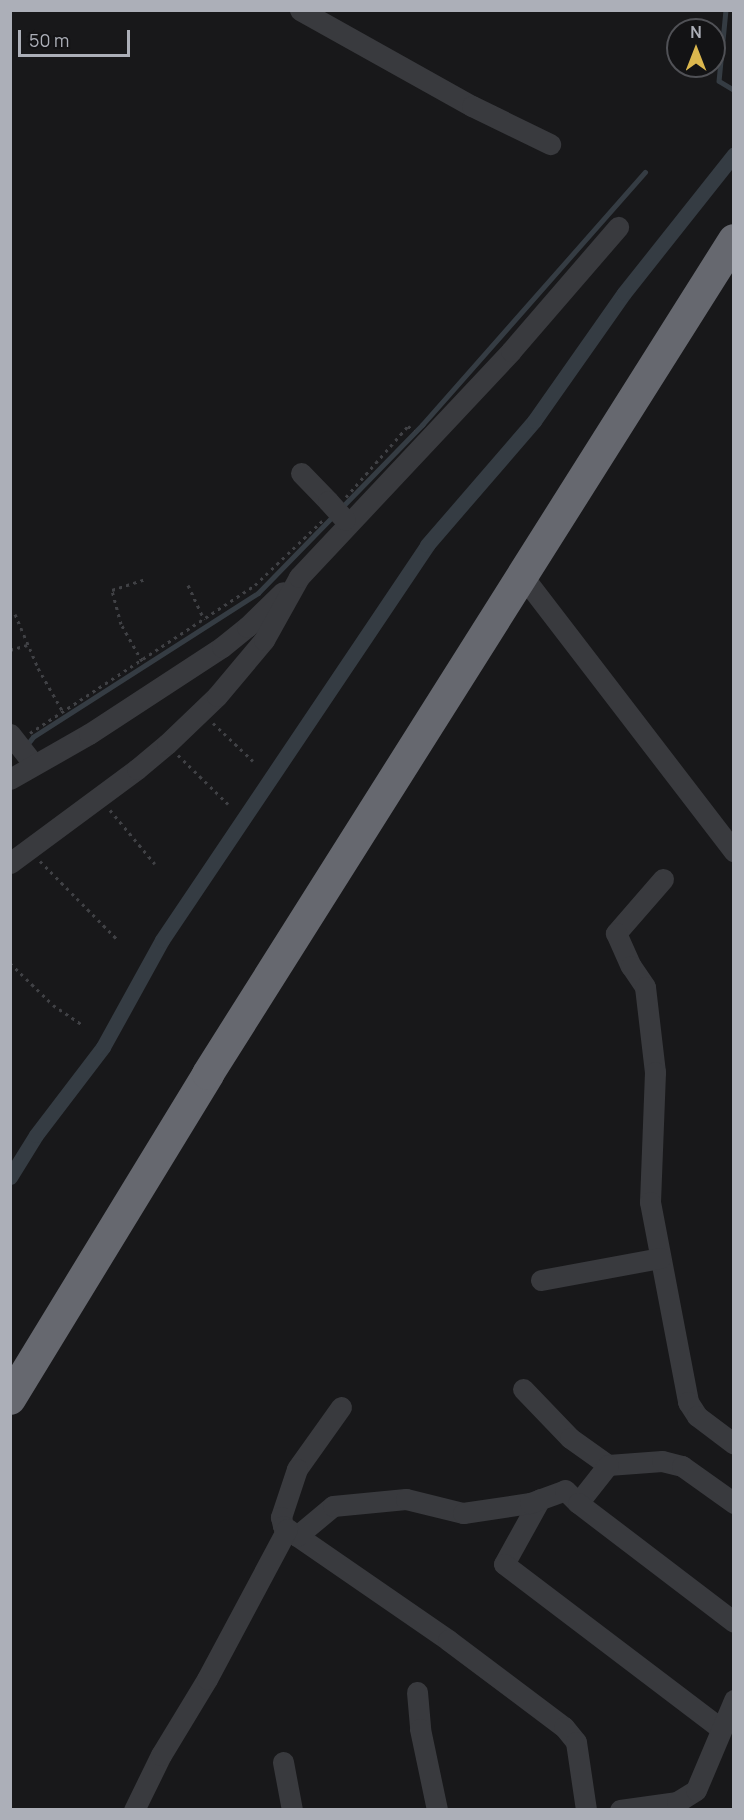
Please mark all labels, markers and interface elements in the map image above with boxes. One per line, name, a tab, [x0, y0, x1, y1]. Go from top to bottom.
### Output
scale bar	[21, 18, 134, 56]
north arrow	[666, 18, 726, 78]
text: N	[690, 21, 702, 43]
text: 50 m	[29, 28, 69, 52]

